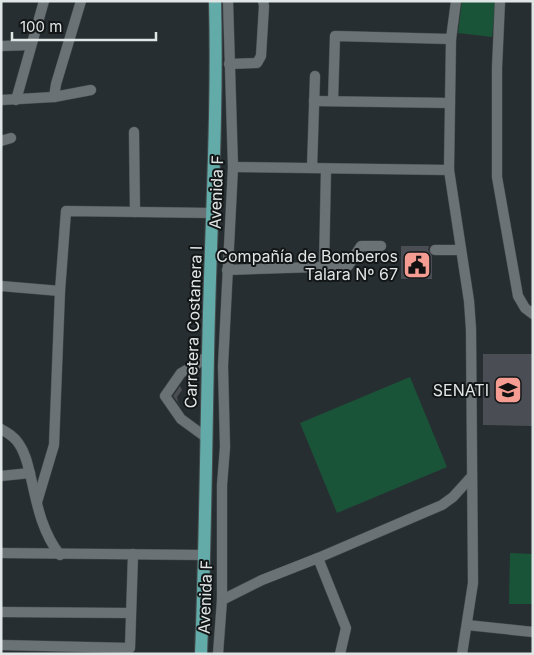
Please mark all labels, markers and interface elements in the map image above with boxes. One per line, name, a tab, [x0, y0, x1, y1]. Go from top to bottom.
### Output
scale bar	[12, 10, 156, 42]
text: 100 m	[20, 17, 62, 36]
street label: Avenida F	[205, 155, 227, 229]
street label: Carretera Costanera I	[180, 245, 206, 409]
place label: Compañía de Bomberos Talara Nº 67	[216, 246, 398, 284]
public building icon: Compañía de Bomberos Talara Nº 67	[402, 250, 432, 280]
school or university icon: SENATI	[493, 375, 523, 405]
place label: SENATI	[433, 380, 489, 400]
street label: Avenida F	[194, 560, 216, 634]

